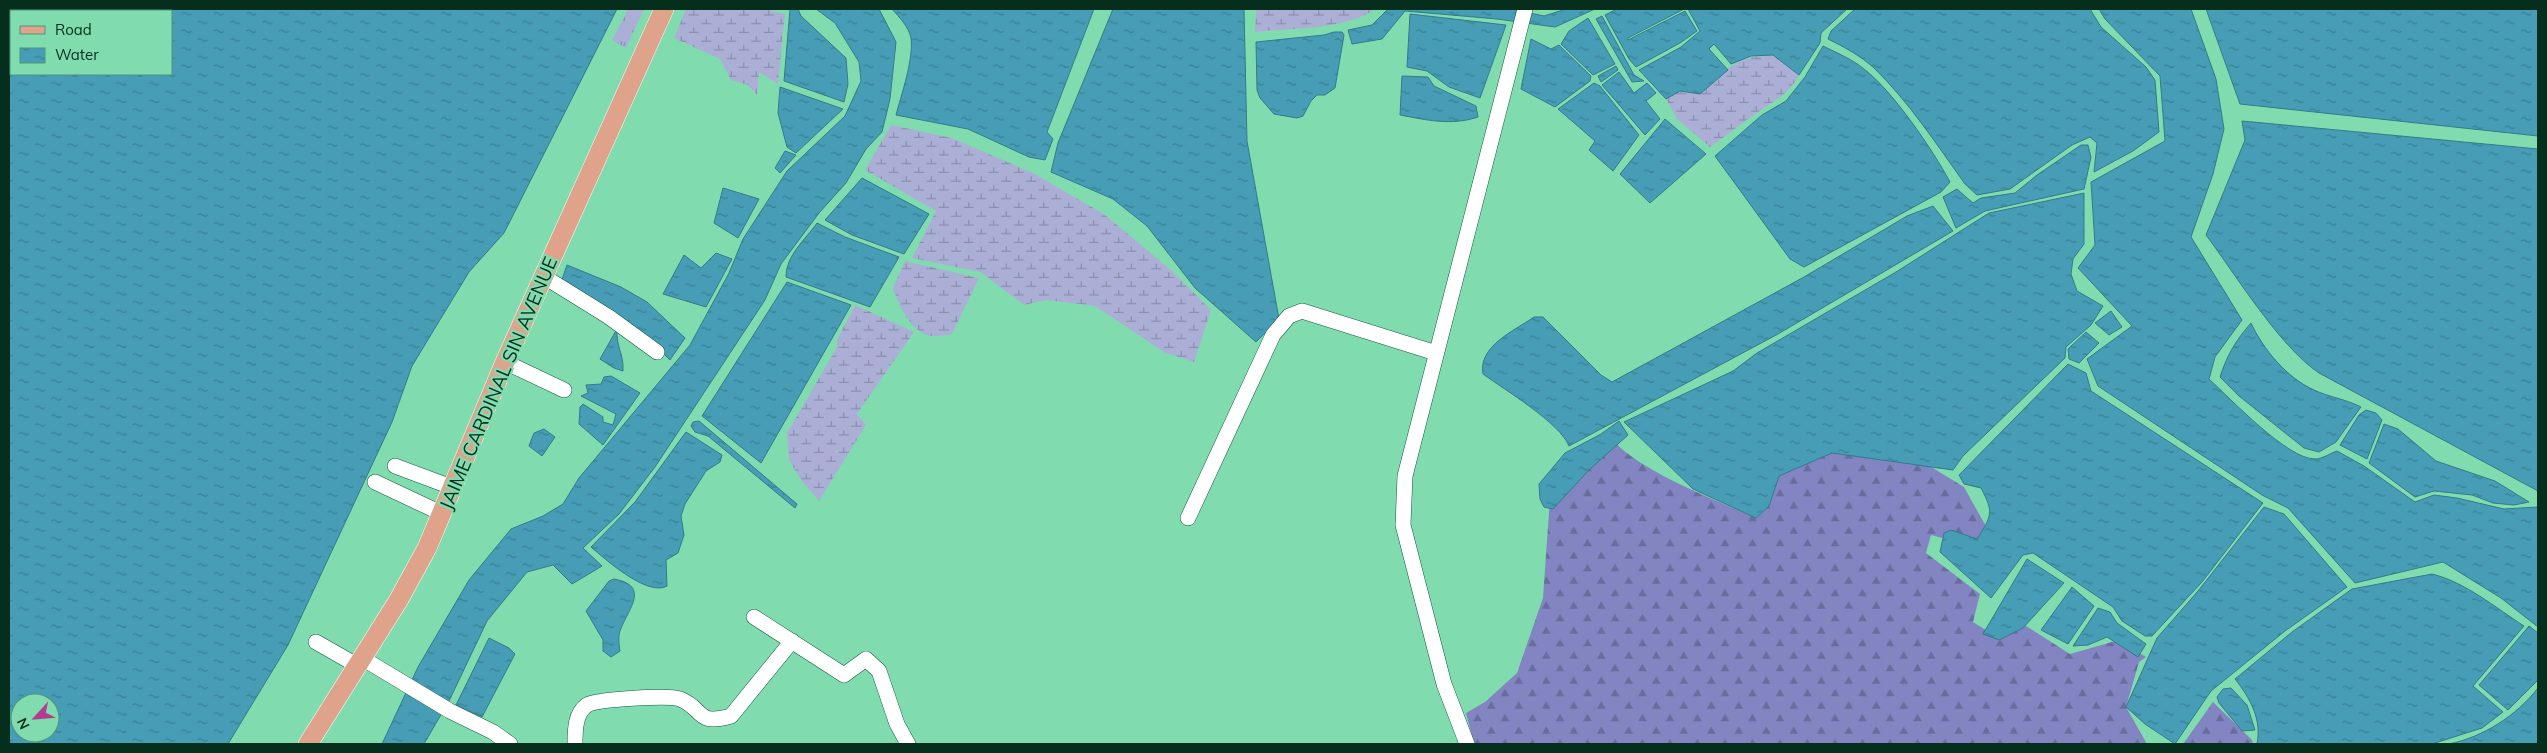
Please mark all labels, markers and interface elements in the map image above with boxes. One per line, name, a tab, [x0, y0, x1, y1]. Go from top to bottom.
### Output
legend	[10, 10, 172, 75]
text: Road	[55, 20, 92, 39]
text: Water	[55, 45, 99, 64]
street label: JAIME CARDINAL SIN AVENUE	[434, 253, 562, 513]
north arrow	[10, 693, 60, 743]
text: N	[13, 715, 34, 732]

